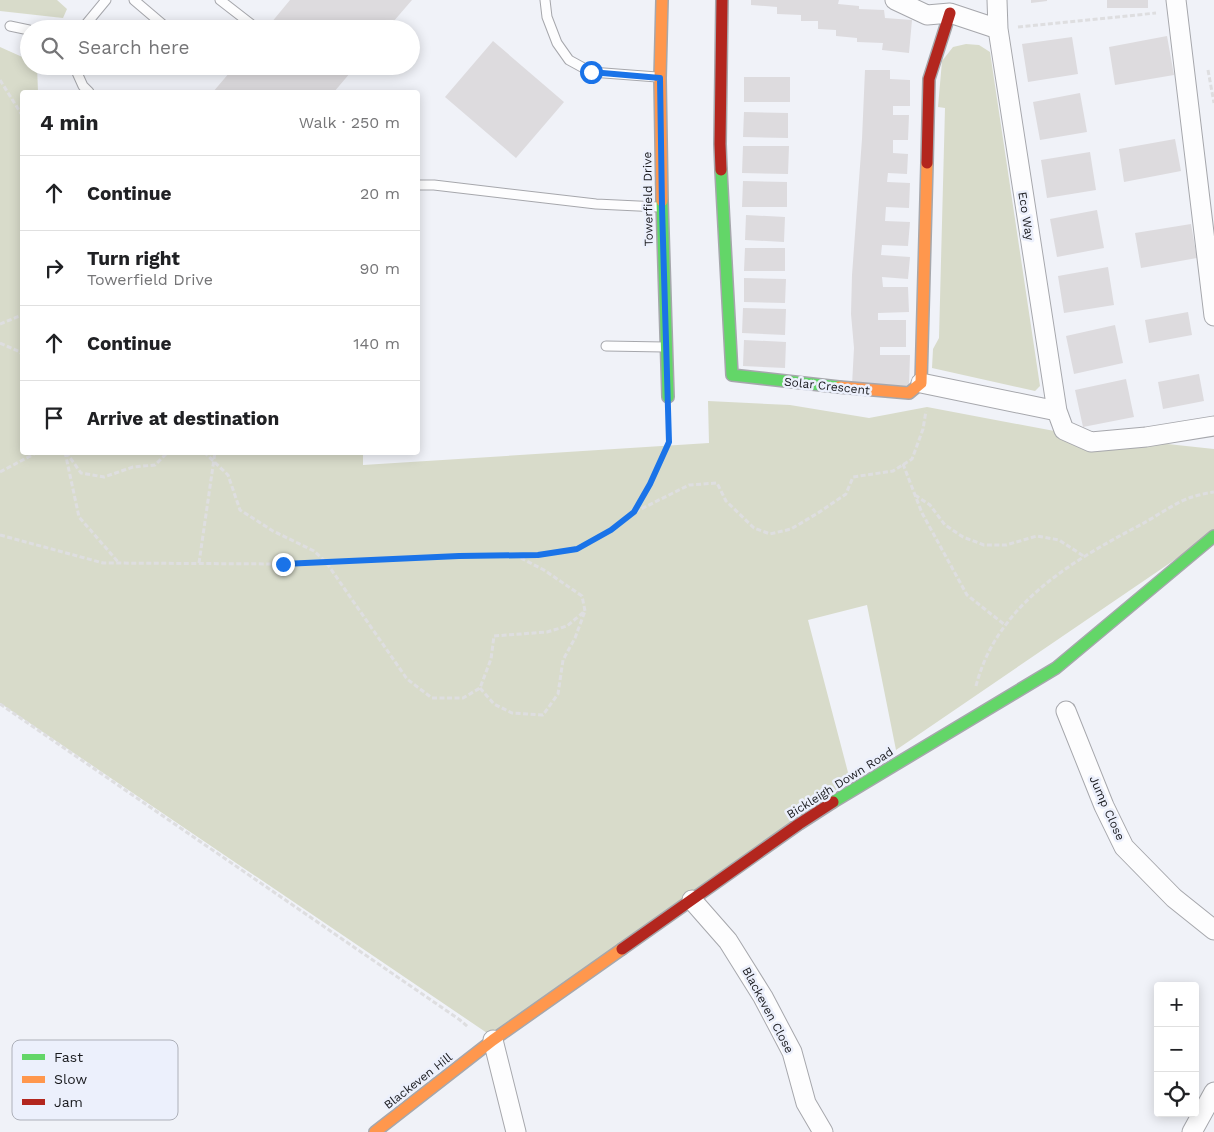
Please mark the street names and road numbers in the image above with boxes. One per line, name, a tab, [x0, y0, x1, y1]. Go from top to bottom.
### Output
street label: Towerfield Drive	[640, 152, 656, 246]
street label: Eco Way	[1015, 191, 1037, 242]
street label: Solar Crescent	[783, 375, 871, 397]
street label: Bickleigh Down Road	[784, 745, 896, 821]
street label: Jump Close	[1086, 773, 1128, 843]
street label: Blackeven Close	[739, 965, 797, 1055]
street label: Blackeven Hill	[381, 1050, 455, 1112]

